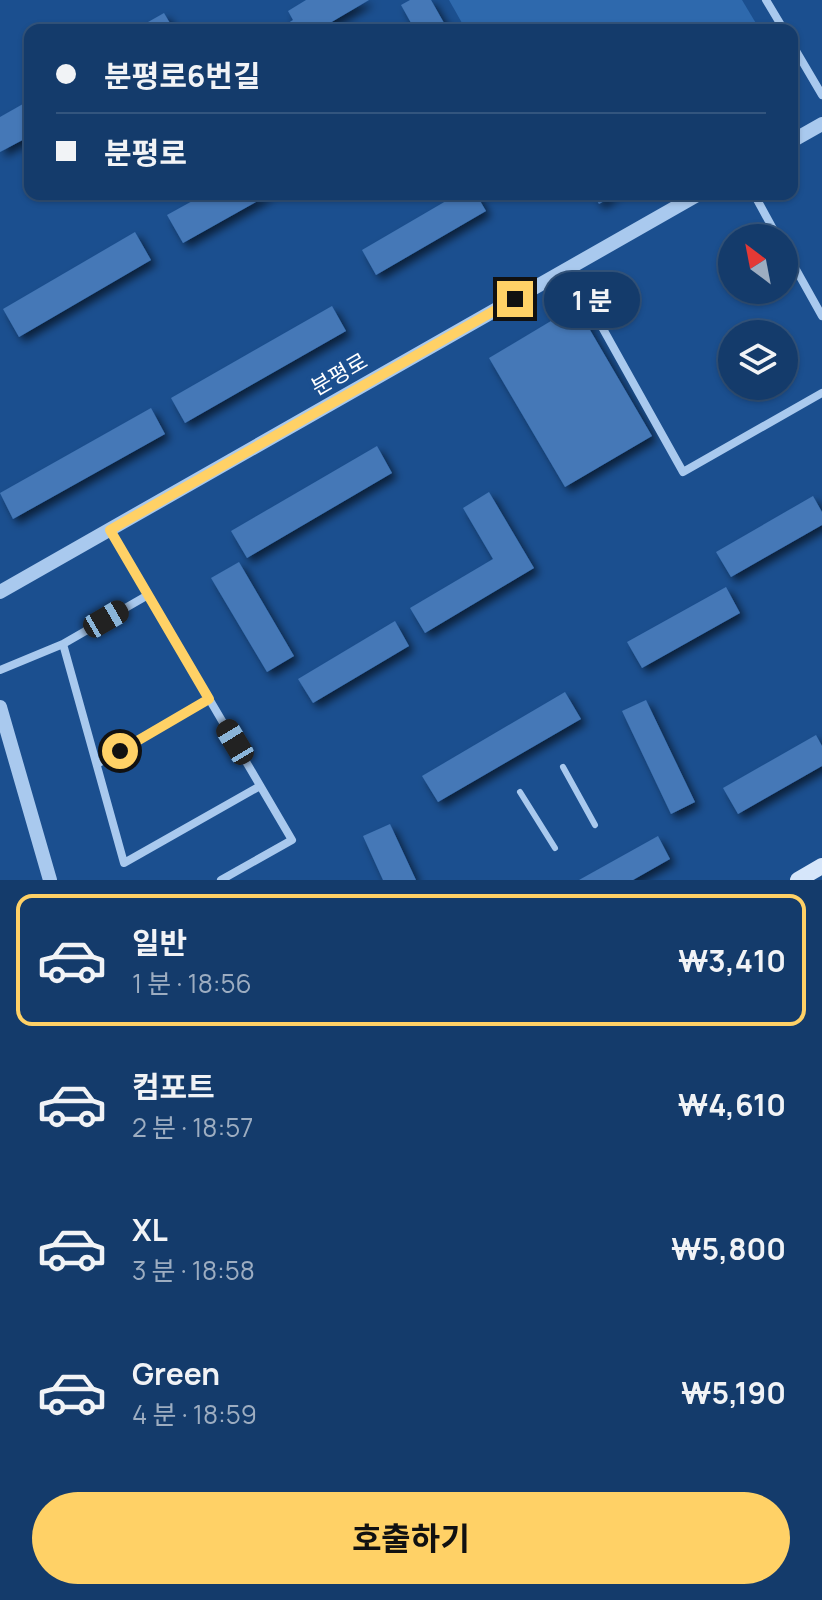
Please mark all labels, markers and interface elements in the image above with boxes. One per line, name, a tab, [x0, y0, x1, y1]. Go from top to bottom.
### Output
text: 분평로6번길	[104, 55, 261, 96]
text: 분평로	[104, 132, 187, 173]
north arrow	[718, 224, 798, 304]
map controls	[718, 224, 798, 400]
callout: 1 분	[543, 271, 639, 327]
route end	[497, 281, 533, 317]
text: 1 분	[572, 282, 612, 318]
button: layers	[718, 320, 798, 400]
street label: 분평로	[305, 346, 373, 402]
car	[79, 597, 133, 641]
car	[212, 715, 258, 769]
route start	[102, 733, 138, 769]
text: 일반	[132, 922, 187, 963]
icon: car	[36, 924, 108, 996]
text: ₩3,410	[678, 940, 786, 981]
text: 1 분 · 18:56	[132, 965, 252, 1001]
text: 컴포트	[132, 1066, 215, 1107]
icon: car	[36, 1068, 108, 1140]
text: ₩4,610	[678, 1084, 786, 1125]
text: 2 분 · 18:57	[132, 1109, 253, 1145]
text: XL	[132, 1209, 168, 1250]
icon: car	[36, 1212, 108, 1284]
text: ₩5,800	[671, 1228, 786, 1269]
text: 3 분 · 18:58	[132, 1252, 255, 1288]
text: Green	[132, 1353, 220, 1394]
icon: car	[36, 1356, 108, 1428]
text: ₩5,190	[681, 1372, 786, 1413]
text: 4 분 · 18:59	[132, 1396, 257, 1432]
button: 호출하기	[32, 1492, 790, 1584]

